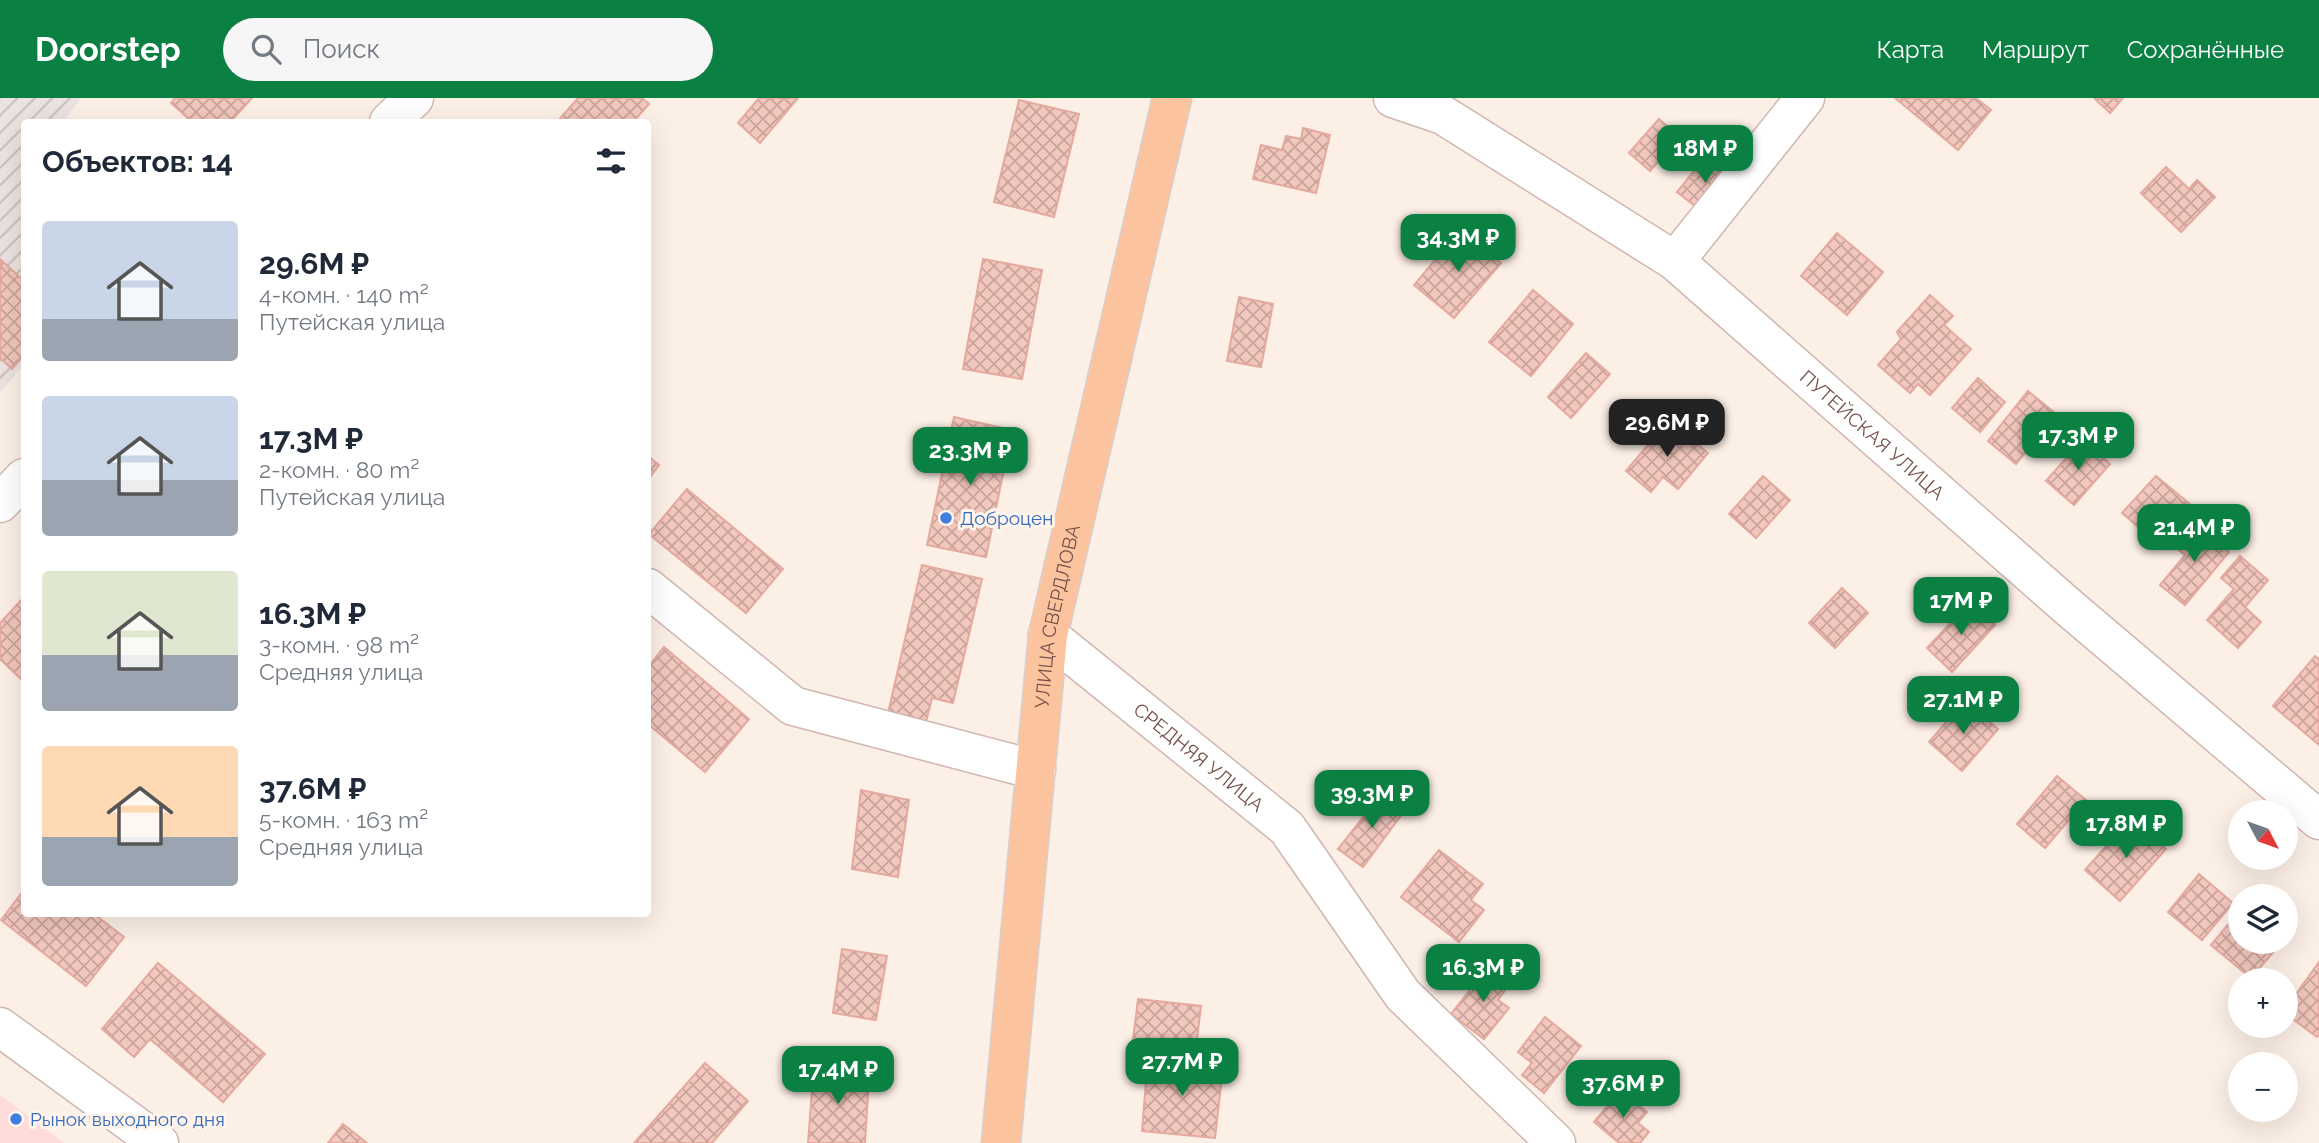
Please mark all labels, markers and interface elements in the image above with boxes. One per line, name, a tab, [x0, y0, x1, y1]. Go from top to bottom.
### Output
search box	[223, 18, 713, 81]
text: Doorstep	[35, 30, 181, 69]
icon: search	[247, 30, 285, 68]
text: Поиск	[303, 34, 380, 64]
text: Карта	[1876, 35, 1944, 64]
text: Маршрут	[1982, 35, 2089, 64]
text: Сохранённые	[2127, 35, 2284, 64]
pin: 18M ₽	[1656, 126, 1754, 185]
text: 18M ₽	[1673, 134, 1737, 161]
icon: filters	[592, 142, 630, 180]
text: Объектов: 14	[42, 144, 233, 179]
pin: 34.3M ₽	[1393, 214, 1523, 274]
text: 34.3M ₽	[1417, 223, 1499, 250]
text: 29.6M ₽	[259, 246, 369, 281]
icon: home	[98, 249, 182, 333]
text: 4-комн. · 140 m²	[259, 281, 429, 308]
text: Путейская улица	[259, 308, 445, 335]
street label: ПУТЕЙСКАЯ УЛИЦА	[1796, 366, 1949, 504]
pin: 29.6M ₽	[1602, 400, 1732, 459]
text: 29.6M ₽	[1625, 408, 1709, 435]
pin: 17.3M ₽	[2013, 412, 2143, 472]
text: 17.3M ₽	[259, 421, 363, 456]
text: 17.3M ₽	[2038, 421, 2118, 448]
icon: home	[98, 424, 182, 508]
pin: 23.3M ₽	[905, 428, 1035, 487]
text: 23.3M ₽	[929, 436, 1011, 463]
text: 2-комн. · 80 m²	[259, 456, 419, 483]
text: Путейская улица	[259, 483, 445, 510]
pin: 21.4M ₽	[2129, 504, 2259, 564]
place label: Доброцен	[960, 507, 1053, 529]
marker: Доброцен	[938, 510, 954, 526]
text: 21.4M ₽	[2153, 513, 2235, 540]
street label: УЛИЦА СВЕРДЛОВА	[1030, 522, 1084, 709]
pin: 17M ₽	[1912, 578, 2010, 637]
text: 17M ₽	[1929, 586, 1993, 613]
text: 16.3M ₽	[259, 596, 366, 631]
icon: home	[98, 599, 182, 683]
text: 3-комн. · 98 m²	[259, 631, 419, 658]
text: Средняя улица	[259, 658, 423, 685]
pin: 27.1M ₽	[1898, 676, 2028, 736]
text: 27.1M ₽	[1923, 685, 2003, 712]
street label: СРЕДНЯЯ УЛИЦА	[1130, 698, 1268, 816]
pin: 39.3M ₽	[1307, 770, 1437, 830]
text: 37.6M ₽	[259, 771, 366, 806]
icon: home	[98, 774, 182, 858]
text: 39.3M ₽	[1330, 779, 1414, 806]
pin: 17.8M ₽	[2061, 800, 2191, 860]
north arrow	[2228, 800, 2298, 870]
map controls	[2228, 800, 2298, 1122]
text: 5-комн. · 163 m²	[259, 806, 428, 833]
text: 17.8M ₽	[2086, 809, 2166, 836]
text: Средняя улица	[259, 833, 423, 860]
button: layers	[2228, 884, 2298, 954]
pin: 16.3M ₽	[1418, 944, 1548, 1004]
text: 16.3M ₽	[1442, 953, 1524, 980]
button: +	[2228, 968, 2298, 1038]
pin: 27.7M ₽	[1117, 1038, 1247, 1098]
pin: 17.4M ₽	[773, 1046, 903, 1106]
text: 27.7M ₽	[1141, 1047, 1223, 1074]
button: −	[2228, 1052, 2298, 1122]
text: 17.4M ₽	[798, 1055, 878, 1082]
pin: 37.6M ₽	[1558, 1060, 1688, 1120]
text: 37.6M ₽	[1582, 1069, 1664, 1096]
place label: Рынок выходного дня	[30, 1108, 225, 1130]
marker: Рынок выходного дня	[8, 1111, 24, 1127]

